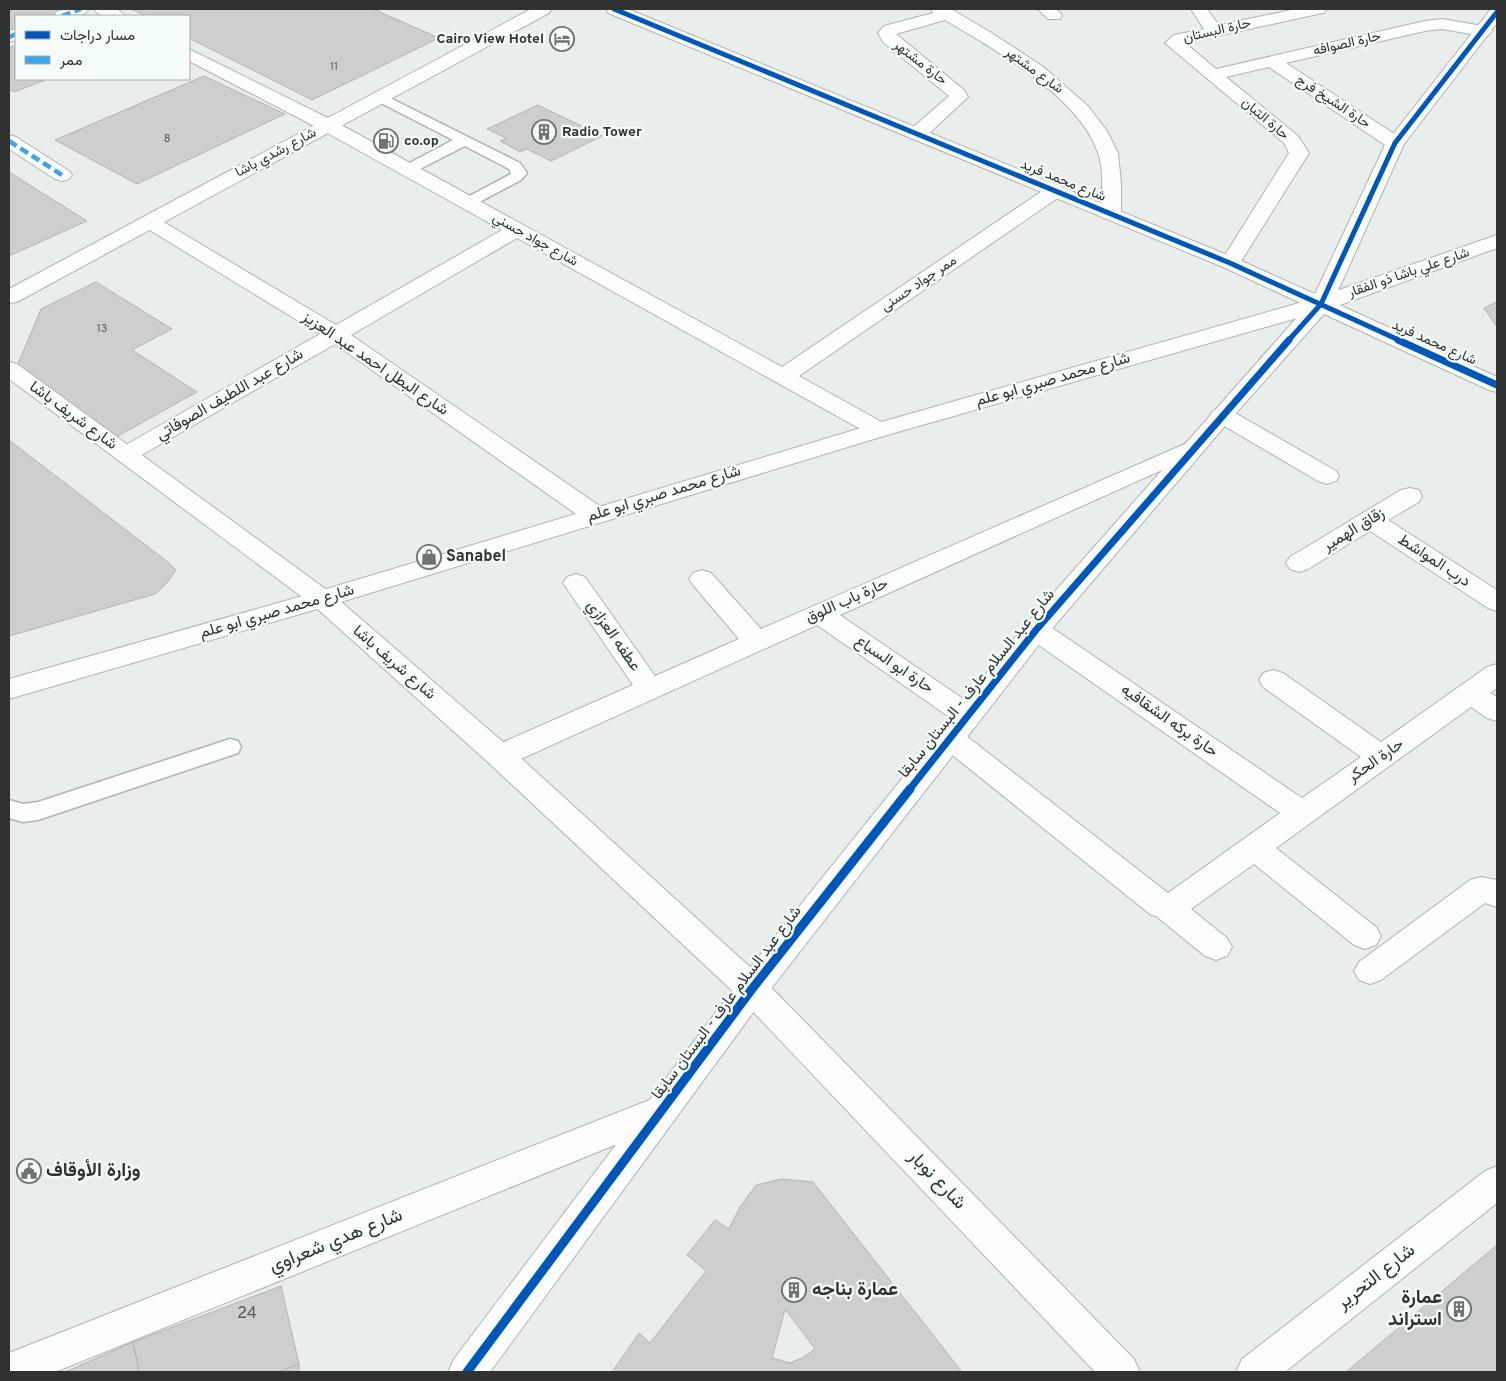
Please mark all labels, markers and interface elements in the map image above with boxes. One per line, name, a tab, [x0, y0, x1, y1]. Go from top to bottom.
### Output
legend	[15, 15, 190, 80]
street label: حارة البستان	[1181, 15, 1253, 47]
hotel icon: Cairo View Hotel	[549, 26, 575, 52]
text: مسار دراجات	[60, 27, 135, 46]
street label: حارة الصوافه	[1311, 28, 1383, 60]
place label: Cairo View Hotel	[437, 31, 544, 48]
street label: حارة مشتهر	[889, 36, 950, 89]
street label: شارع مشتهر	[1000, 44, 1067, 99]
text: ممر	[59, 52, 82, 71]
house number: 11	[330, 60, 338, 74]
street label: حارة الشيخ فرج	[1292, 72, 1374, 133]
street label: حارة التبان	[1238, 94, 1292, 144]
building icon: Radio Tower	[531, 119, 557, 145]
place label: Radio Tower	[562, 124, 642, 141]
street label: شارع رشدي باشا	[233, 125, 320, 183]
fuel station icon: co.op	[373, 128, 399, 154]
house number: 8	[164, 132, 170, 146]
place label: co.op	[404, 133, 439, 150]
street label: شارع محمد فريد	[1017, 156, 1108, 207]
street label: شارع جواد حسني	[488, 209, 581, 272]
street label: شارع علي باشا ذو الفقار	[1345, 244, 1473, 304]
street label: ممر جواد حسنى	[878, 252, 960, 316]
street label: شارع البطل احمد عبد العزيز	[297, 307, 452, 421]
street label: شارع محمد فريد	[1389, 317, 1479, 370]
house number: 13	[97, 322, 107, 336]
street label: شارع عبد اللطيف الصوفاتي	[153, 345, 308, 447]
street label: شارع محمد صبري ابو علم	[973, 348, 1133, 414]
street label: شارع شريف باشا	[25, 377, 121, 455]
street label: شارع محمد صبري ابو علم	[585, 461, 744, 529]
street label: زقاق الهمير	[1319, 504, 1389, 557]
street label: درب المواشط	[1394, 530, 1474, 592]
shop icon: Sanabel	[416, 544, 442, 570]
place label: Sanabel	[446, 547, 506, 567]
street label: حارة باب اللوق	[802, 574, 892, 628]
street label: شارع محمد صبري ابو علم	[197, 580, 357, 646]
street label: شارع عبد السلام عارف - البستان سابقا	[895, 585, 1059, 783]
street label: عطفه العزازي	[580, 597, 645, 677]
street label: شارع شريف باشا	[348, 621, 440, 705]
street label: حارة ابو السباع	[851, 631, 937, 699]
street label: حارة بركه الشقافيه	[1116, 680, 1222, 762]
street label: حارة الحكر	[1343, 734, 1408, 788]
street label: شارع عبد السلام عارف - البستان سابقا	[648, 902, 806, 1104]
street label: شارع نوبار	[902, 1144, 971, 1215]
public building icon: وزارة الأوقاف	[16, 1158, 42, 1184]
place label: وزارة الأوقاف	[46, 1159, 141, 1183]
street label: شارع هدي شعراوي	[266, 1203, 407, 1281]
street label: شارع التحرير	[1331, 1239, 1420, 1316]
building icon: عمارة بناجه	[781, 1277, 807, 1303]
place label: عمارة بناجه	[812, 1278, 898, 1302]
place label: عمارة استراند	[1388, 1286, 1442, 1332]
building icon: عمارة استراند	[1446, 1296, 1472, 1322]
house number: 24	[237, 1304, 257, 1324]

